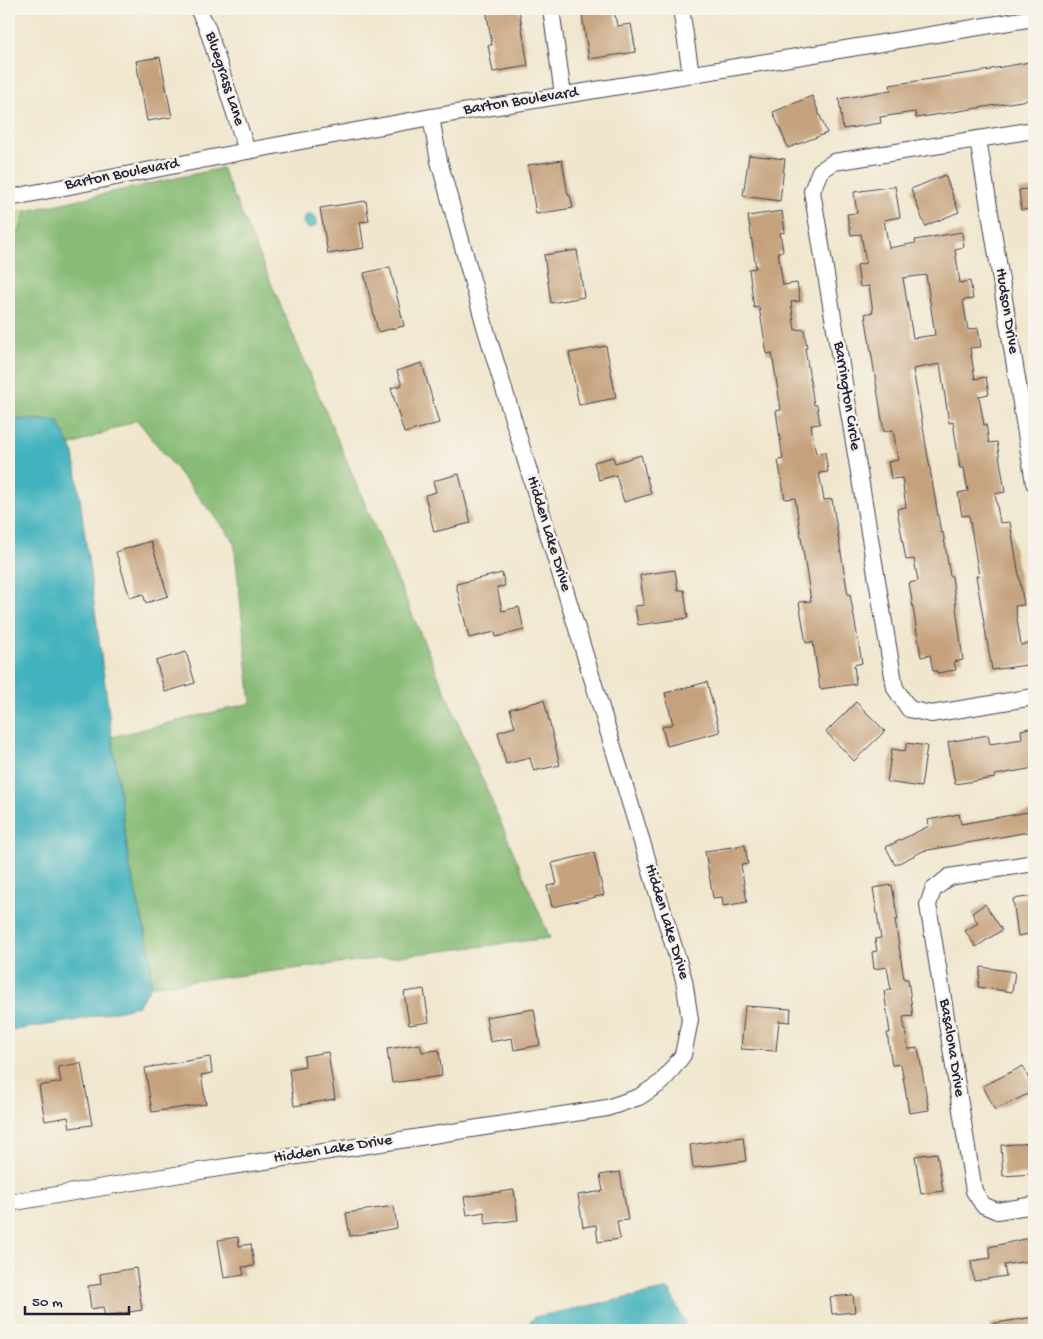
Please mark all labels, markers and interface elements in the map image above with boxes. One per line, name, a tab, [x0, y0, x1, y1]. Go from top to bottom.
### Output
street label: Bluegrass Lane	[200, 29, 248, 129]
street label: Barton Boulevard	[461, 83, 581, 121]
street label: Barton Boulevard	[62, 154, 182, 196]
street label: Hudson Drive	[990, 267, 1022, 356]
street label: Barrington Circle	[828, 339, 864, 452]
street label: Hidden Lake Drive	[521, 474, 575, 595]
street label: Hidden Lake Drive	[639, 862, 693, 983]
street label: Basalona Drive	[934, 997, 968, 1099]
street label: Hidden Lake Drive	[272, 1131, 394, 1169]
scale bar	[25, 1284, 129, 1316]
text: 50 m	[32, 1294, 63, 1312]

